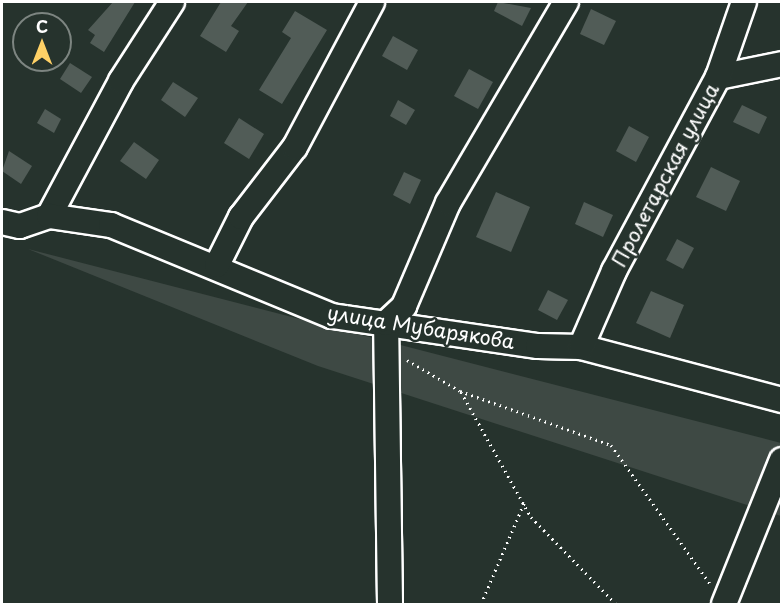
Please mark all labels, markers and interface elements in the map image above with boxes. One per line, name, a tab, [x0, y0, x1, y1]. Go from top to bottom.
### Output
north arrow	[12, 12, 72, 72]
text: С	[36, 14, 48, 38]
street label: Пролетарская улица	[606, 79, 724, 271]
street label: улица Мубарякова	[325, 300, 517, 354]

